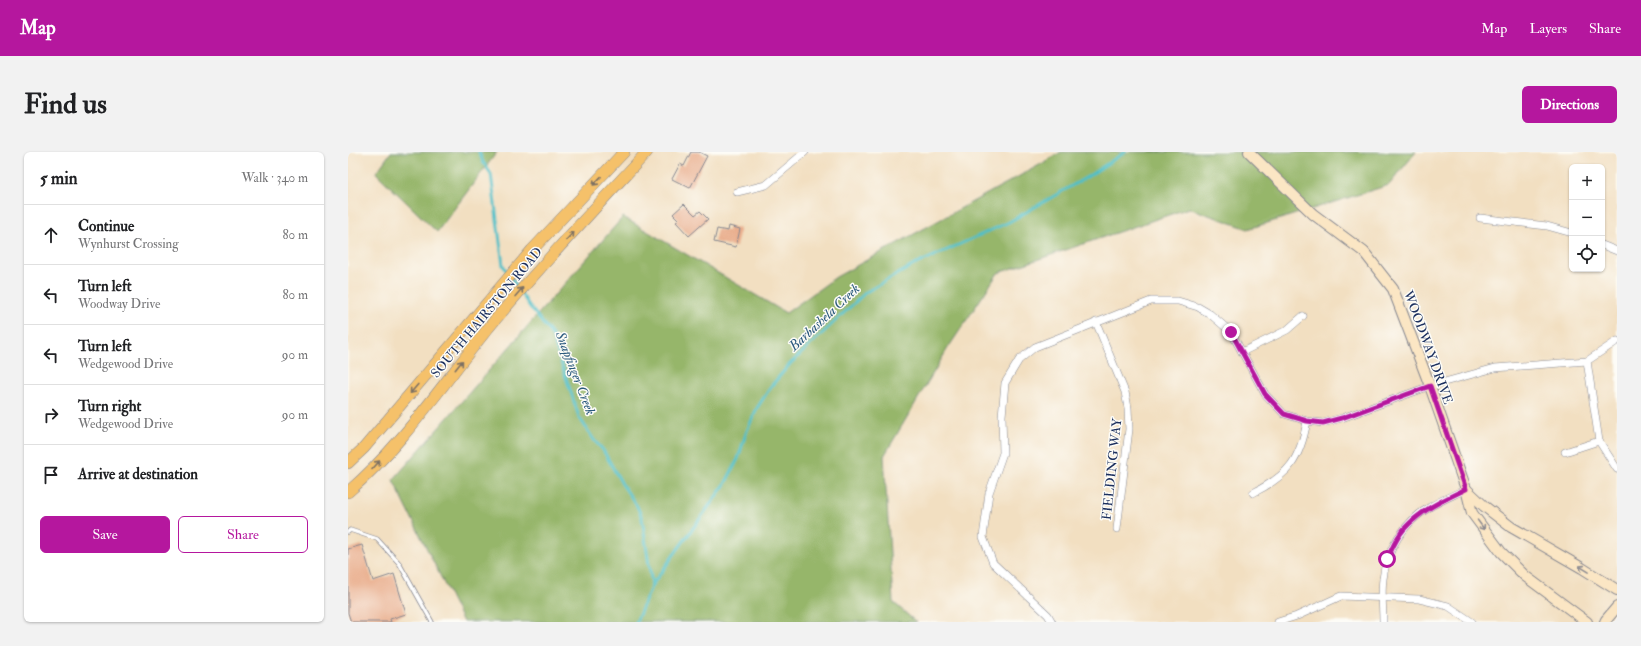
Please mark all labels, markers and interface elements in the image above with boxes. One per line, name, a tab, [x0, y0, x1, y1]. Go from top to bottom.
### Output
text: Map	[20, 16, 56, 40]
text: Map	[1481, 20, 1507, 37]
text: Layers	[1529, 20, 1567, 37]
text: Share	[1589, 20, 1621, 37]
button: Directions	[1522, 86, 1617, 123]
text: Find us	[24, 87, 107, 122]
map controls	[1569, 164, 1605, 272]
button: +	[1569, 164, 1605, 200]
text: 5 min	[40, 168, 78, 189]
text: Walk · 340 m	[242, 170, 308, 186]
one-way arrow	[593, 175, 602, 186]
button: −	[1569, 200, 1605, 236]
text: Continue	[78, 217, 134, 236]
icon: ahead	[40, 224, 62, 246]
text: 80 m	[282, 227, 308, 243]
one-way arrow	[565, 231, 574, 241]
text: Wynhurst Crossing	[78, 236, 179, 252]
button: locate	[1569, 236, 1605, 272]
street label: SOUTH HAIRSTON ROAD	[428, 244, 546, 381]
text: Turn left	[78, 277, 132, 296]
water label: Barbashela Creek	[785, 280, 863, 355]
icon: left	[40, 284, 62, 306]
text: 80 m	[282, 287, 308, 303]
one-way arrow	[514, 287, 523, 298]
street label: WOODWAY DRIVE	[1400, 287, 1456, 406]
text: Woodway Drive	[78, 296, 160, 312]
route end	[1222, 323, 1240, 341]
water label: Snapfinger Creek	[551, 328, 599, 418]
text: Turn left	[78, 337, 132, 356]
icon: left	[40, 344, 62, 366]
text: 90 m	[282, 347, 308, 363]
text: Wedgewood Drive	[78, 356, 173, 372]
one-way arrow	[454, 359, 463, 370]
one-way arrow	[409, 384, 418, 394]
text: Turn right	[78, 397, 141, 416]
icon: right	[40, 404, 62, 426]
text: 90 m	[282, 407, 308, 423]
text: Wedgewood Drive	[78, 416, 173, 432]
street label: FIELDING WAY	[1099, 416, 1125, 521]
one-way arrow	[371, 460, 381, 470]
icon: arrive	[40, 464, 62, 486]
text: Arrive at destination	[78, 465, 198, 484]
button: Save	[40, 516, 170, 553]
button: Share	[178, 516, 308, 553]
one-way arrow	[1476, 519, 1485, 530]
route start	[1378, 550, 1396, 568]
one-way arrow	[1579, 565, 1590, 573]

